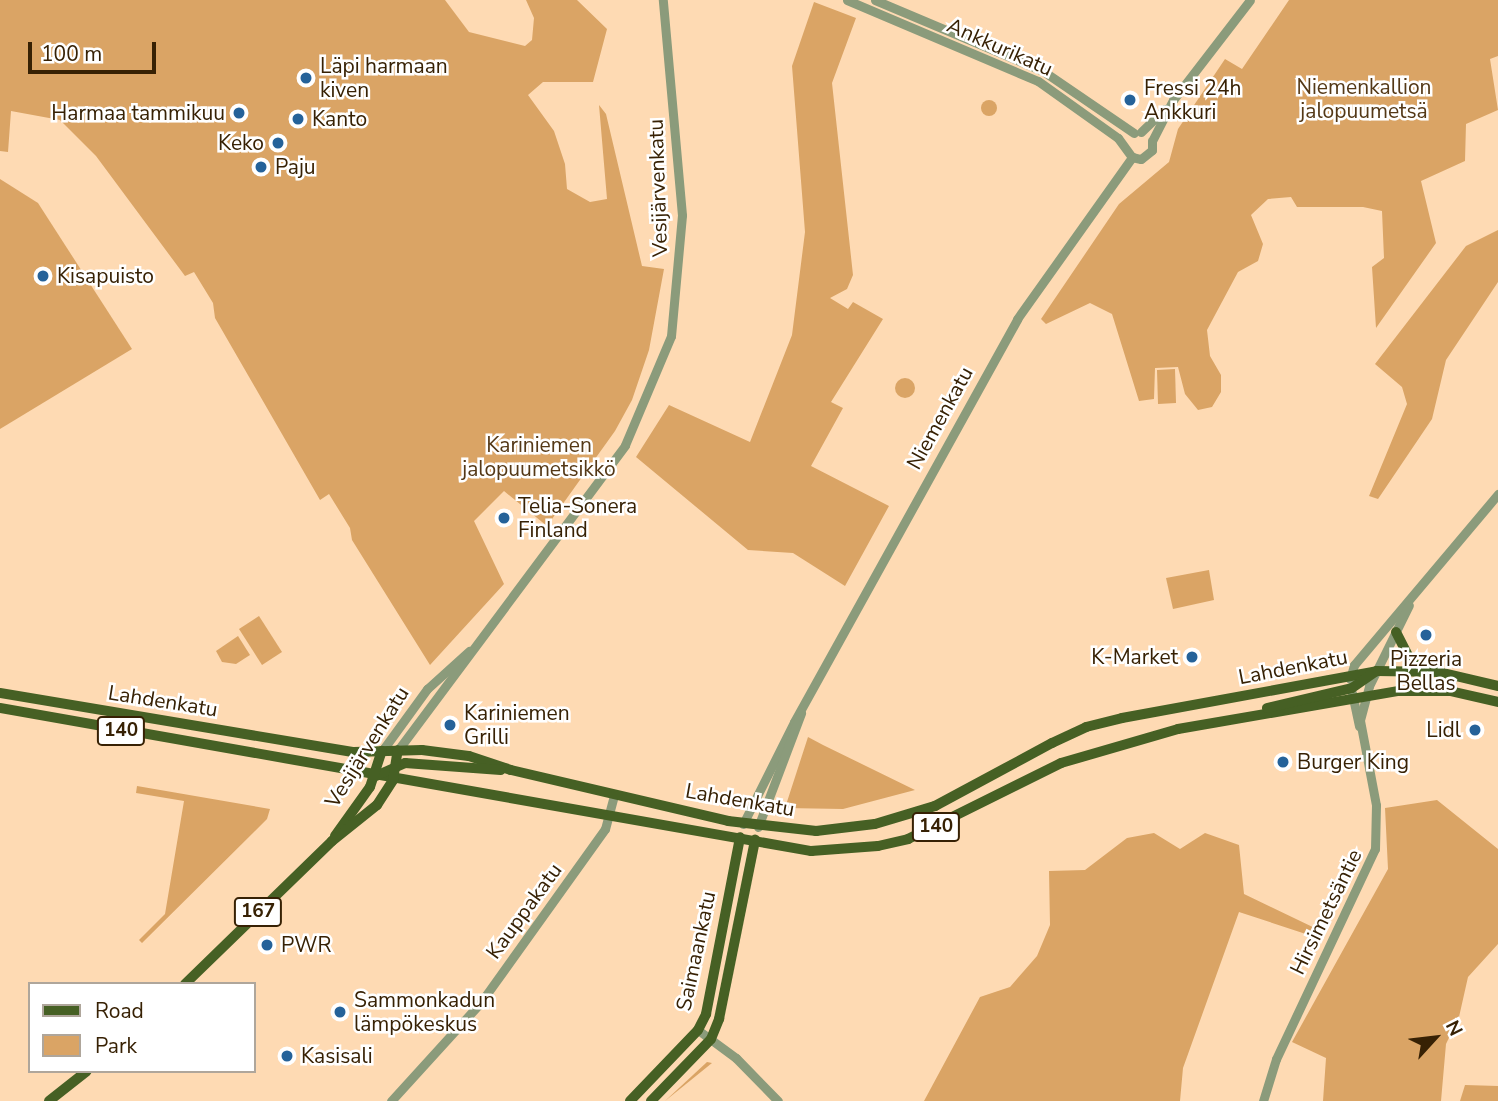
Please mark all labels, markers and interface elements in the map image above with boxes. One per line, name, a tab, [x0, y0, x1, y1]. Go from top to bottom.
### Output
street label: Ankkurikatu	[943, 12, 1057, 82]
scale bar	[32, 28, 159, 72]
text: 100 m	[41, 40, 102, 68]
place label: Läpi harmaan kiven	[320, 53, 448, 103]
marker: Läpi harmaan kiven	[298, 70, 314, 86]
park label: Niemenkallion jalopuumetsä	[1296, 74, 1432, 124]
place label: Fressi 24h Ankkuri	[1144, 75, 1241, 125]
marker: Fressi 24h Ankkuri	[1122, 92, 1138, 108]
place label: Harmaa tammikuu	[51, 100, 225, 126]
marker: Harmaa tammikuu	[231, 105, 247, 121]
place label: Kanto	[312, 106, 367, 132]
marker: Kanto	[290, 111, 306, 127]
street label: Vesijärvenkatu	[643, 119, 673, 257]
place label: Keko	[218, 130, 264, 156]
marker: Keko	[270, 135, 286, 151]
place label: Paju	[275, 154, 316, 180]
marker: Paju	[253, 159, 269, 175]
place label: Kisapuisto	[57, 263, 154, 289]
marker: Kisapuisto	[35, 268, 51, 284]
street label: Niemenkatu	[902, 362, 978, 474]
park label: Kariniemen jalopuumetsikkö	[462, 432, 616, 482]
place label: Telia-Sonera Finland	[518, 493, 637, 543]
marker: Telia-Sonera Finland	[496, 510, 512, 526]
marker: Pizzeria Bellas	[1418, 627, 1434, 643]
place label: K-Market	[1091, 644, 1178, 670]
street label: Lahdenkatu	[1236, 644, 1350, 690]
place label: Pizzeria Bellas	[1390, 646, 1462, 696]
marker: K-Market	[1184, 649, 1200, 665]
street label: Lahdenkatu	[106, 680, 220, 722]
street label: Vesijärvenkatu	[320, 682, 414, 812]
place label: Kariniemen Grilli	[464, 700, 570, 750]
road number: 140	[96, 716, 146, 746]
marker: Kariniemen Grilli	[442, 717, 458, 733]
place label: Lidl	[1426, 717, 1461, 743]
marker: Lidl	[1467, 722, 1483, 738]
place label: Burger King	[1297, 749, 1409, 775]
marker: Burger King	[1275, 754, 1291, 770]
street label: Lahdenkatu	[683, 778, 797, 822]
road number: 140	[912, 812, 960, 842]
street label: Hirsimetsäntie	[1285, 845, 1367, 979]
street label: Kauppakatu	[481, 858, 567, 964]
street label: Saimaankatu	[671, 889, 721, 1013]
road number: 167	[233, 896, 282, 928]
place label: PWR	[281, 932, 331, 958]
marker: PWR	[259, 937, 275, 953]
legend	[28, 982, 256, 1073]
place label: Sammonkadun lämpökeskus	[354, 987, 495, 1037]
text: Road	[95, 997, 144, 1025]
north arrow	[1400, 1003, 1470, 1073]
marker: Sammonkadun lämpökeskus	[332, 1004, 348, 1020]
text: N	[1439, 1016, 1469, 1041]
text: Park	[95, 1032, 137, 1060]
place label: Kasisali	[301, 1043, 373, 1069]
marker: Kasisali	[279, 1048, 295, 1064]

